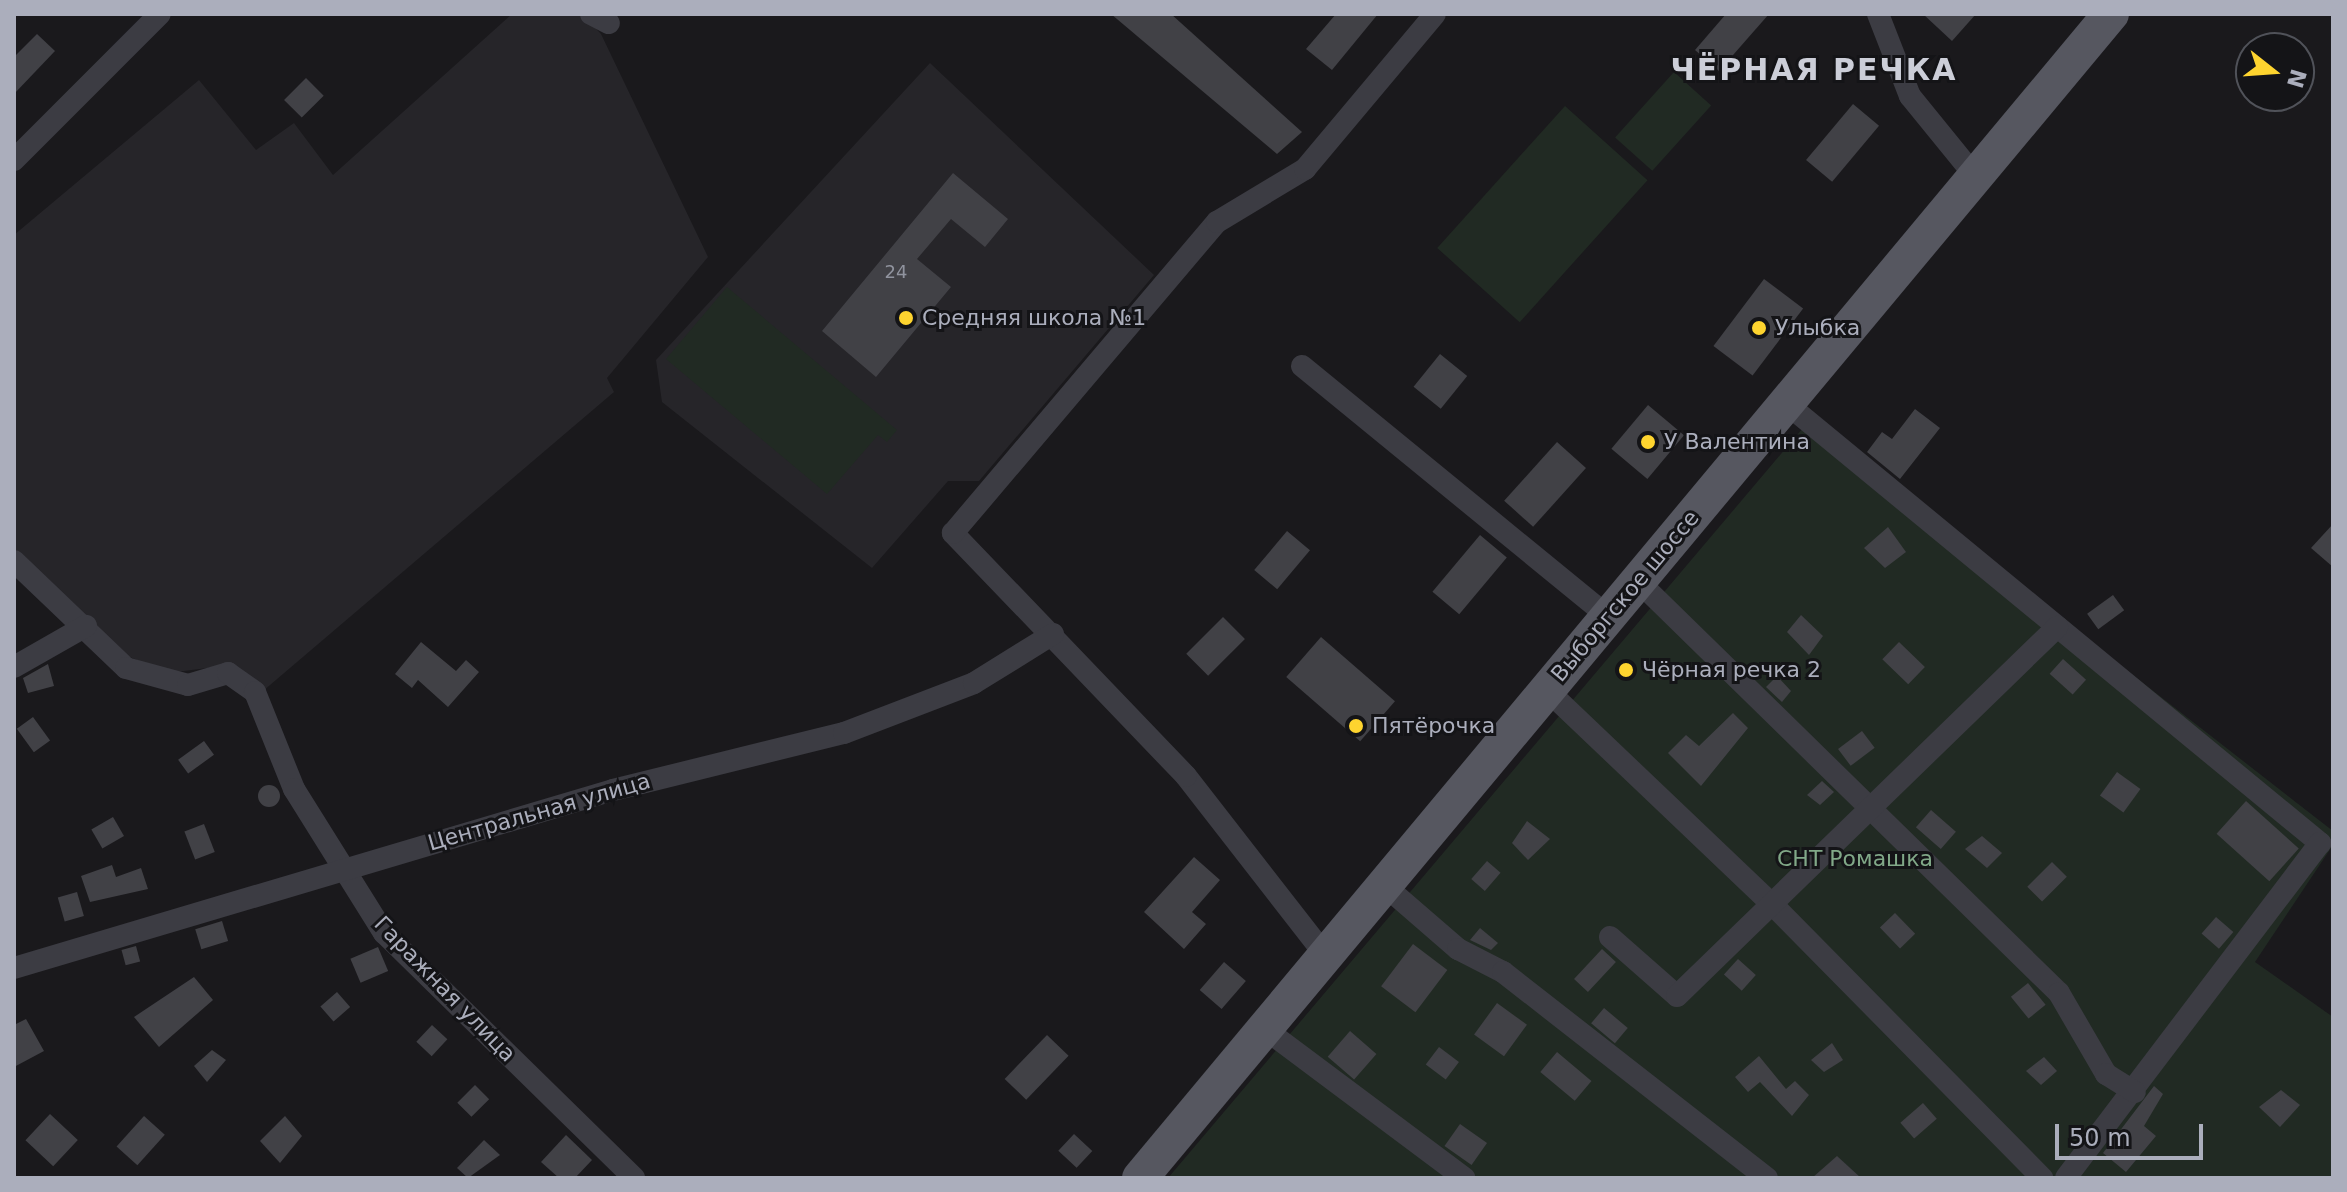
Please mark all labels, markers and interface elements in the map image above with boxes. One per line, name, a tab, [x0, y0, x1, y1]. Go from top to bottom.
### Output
north arrow	[2235, 32, 2315, 112]
district label: ЧЁРНАЯ РЕЧКА	[1670, 52, 1958, 88]
text: N	[2282, 66, 2311, 91]
house number: 24	[885, 261, 907, 283]
place label: Средняя школа №1	[922, 305, 1146, 331]
marker: Средняя школа №1	[897, 309, 915, 327]
place label: Улыбка	[1775, 315, 1860, 341]
marker: Улыбка	[1750, 319, 1768, 337]
place label: У Валентина	[1664, 429, 1810, 455]
marker: У Валентина	[1639, 433, 1657, 451]
street label: Выборгское шоссе	[1546, 505, 1704, 687]
place label: Чёрная речка 2	[1642, 657, 1821, 683]
marker: Чёрная речка 2	[1617, 661, 1635, 679]
place label: Пятёрочка	[1372, 713, 1495, 739]
marker: Пятёрочка	[1347, 717, 1365, 735]
street label: Центральная улица	[425, 768, 653, 856]
park label: СНТ Ромашка	[1777, 846, 1933, 872]
street label: Гаражная улица	[369, 911, 521, 1067]
scale bar	[2059, 1108, 2207, 1158]
text: 50 m	[2069, 1124, 2131, 1152]

